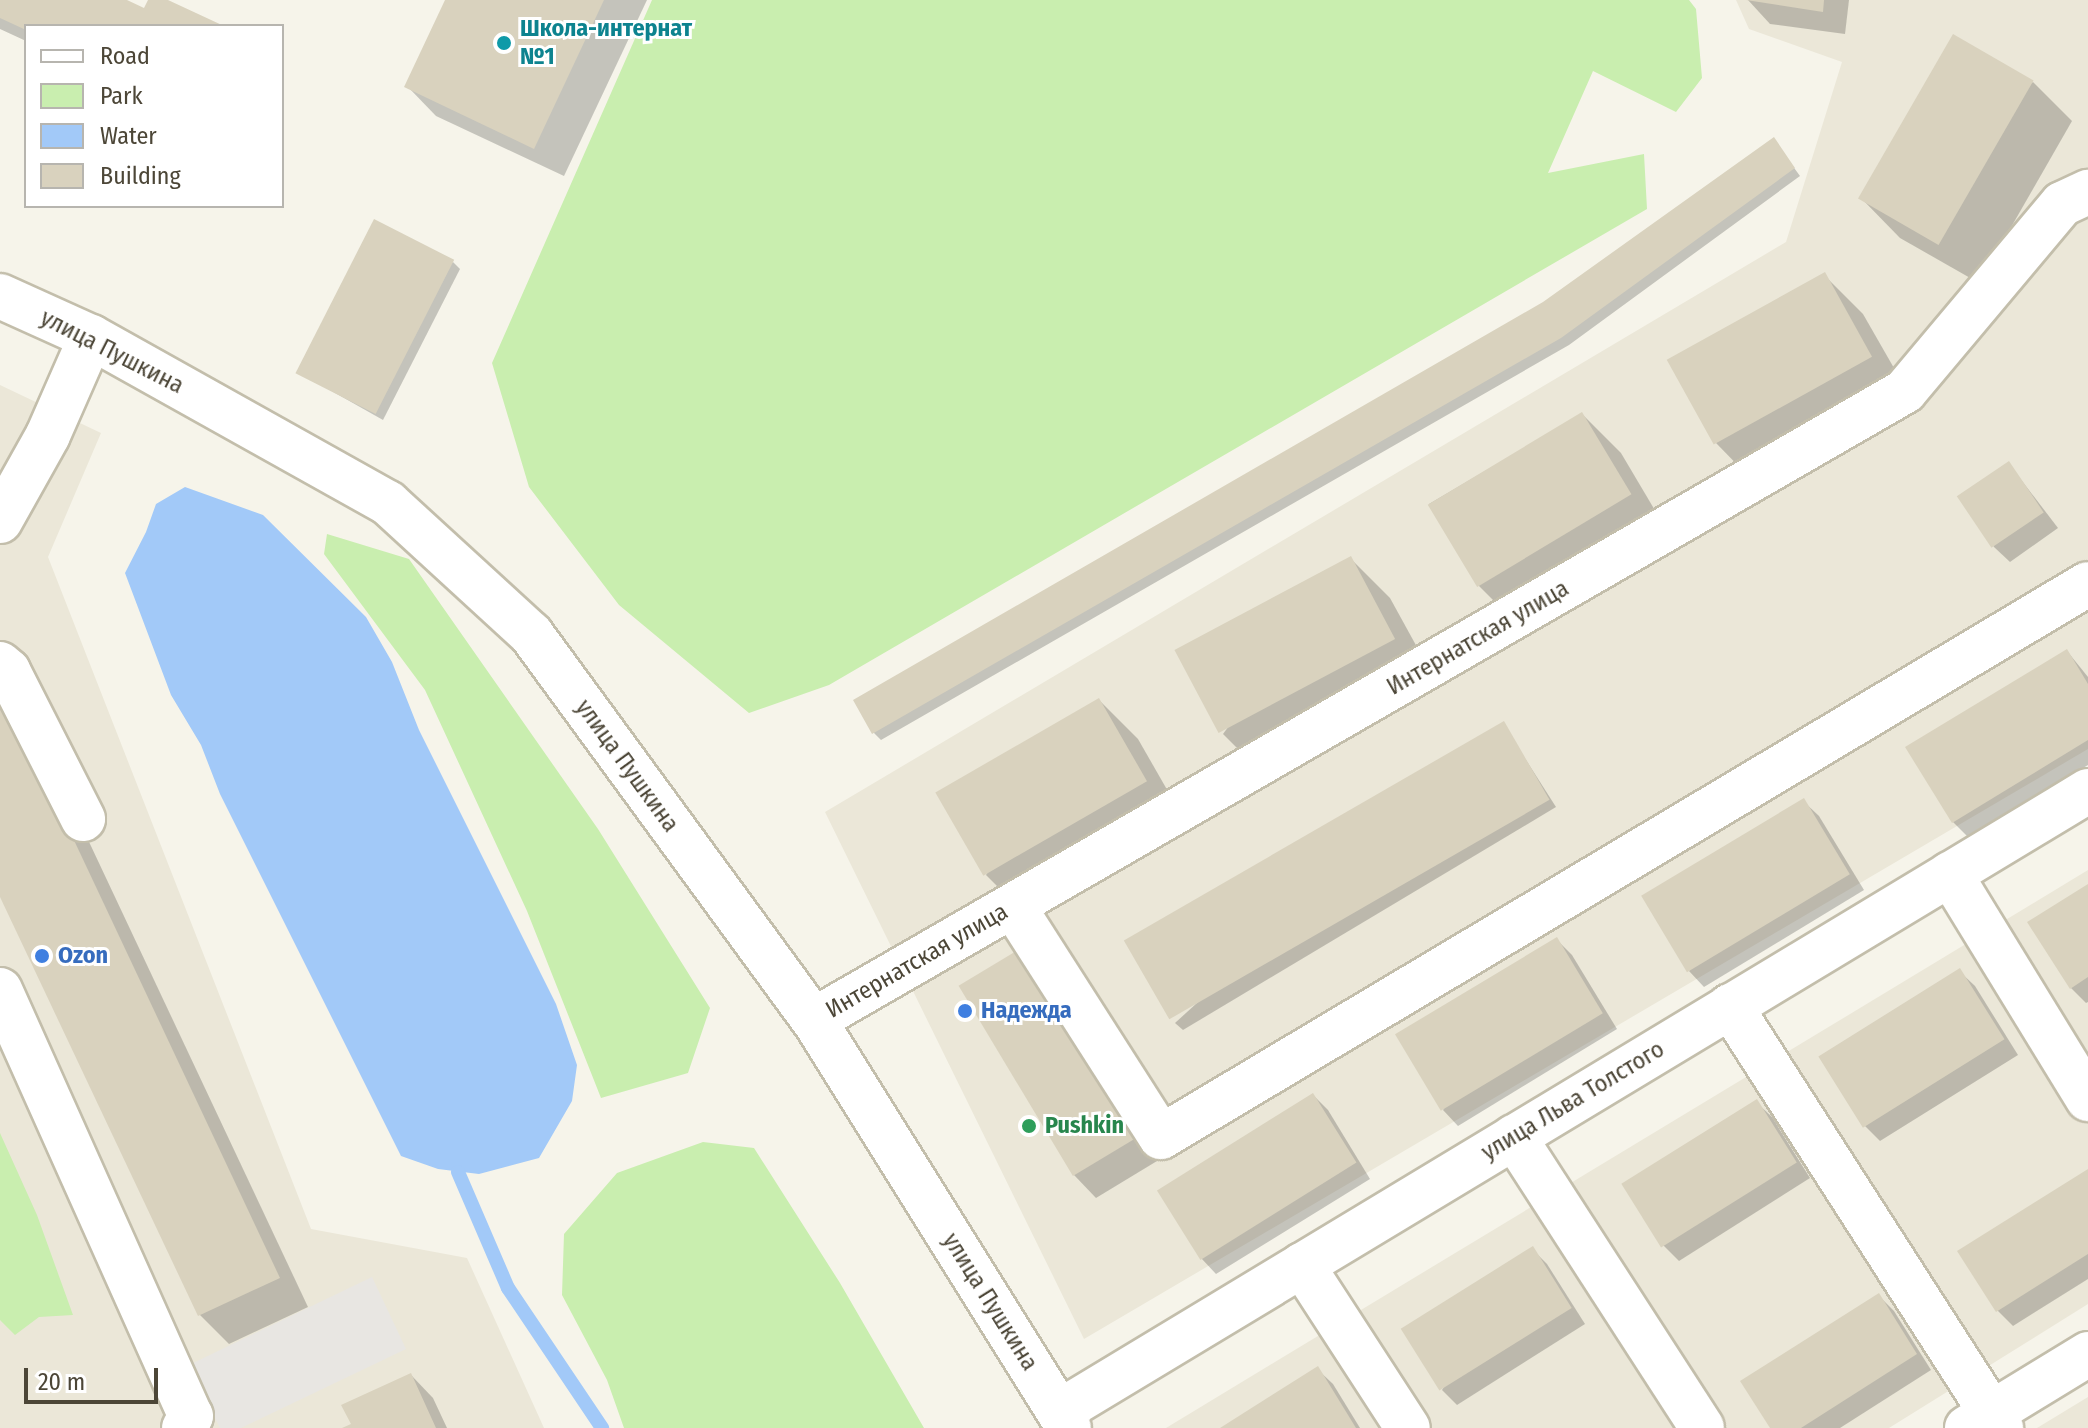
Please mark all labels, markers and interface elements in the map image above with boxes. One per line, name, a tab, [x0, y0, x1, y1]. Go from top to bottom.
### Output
place label: Школа-интернат №1	[520, 15, 692, 71]
legend	[24, 24, 284, 208]
marker: Школа-интернат №1	[495, 34, 513, 52]
text: Road	[100, 42, 150, 70]
text: Park	[100, 82, 143, 110]
text: Water	[100, 122, 157, 150]
text: Building	[100, 162, 181, 190]
street label: улица Пушкина	[36, 304, 188, 400]
street label: Интернатская улица	[1382, 574, 1574, 702]
street label: улица Пушкина	[569, 694, 685, 838]
street label: Интернатская улица	[821, 897, 1013, 1025]
place label: Ozon	[58, 942, 108, 970]
marker: Ozon	[33, 947, 51, 965]
place label: Надежда	[981, 997, 1072, 1025]
marker: Надежда	[956, 1002, 974, 1020]
street label: улица Льва Толстого	[1476, 1035, 1670, 1167]
place label: Pushkin	[1045, 1112, 1124, 1140]
marker: Pushkin	[1020, 1117, 1038, 1135]
street label: улица Пушкина	[936, 1228, 1044, 1376]
scale bar	[28, 1352, 162, 1402]
text: 20 m	[38, 1368, 85, 1396]

